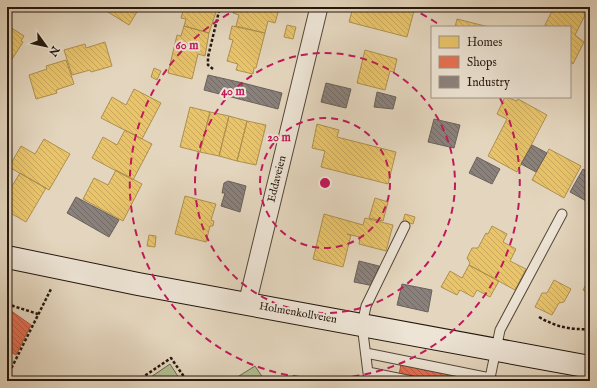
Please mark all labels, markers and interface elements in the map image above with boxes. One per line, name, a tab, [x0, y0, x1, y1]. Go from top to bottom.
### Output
north arrow	[26, 26, 66, 66]
legend	[431, 26, 571, 98]
text: Homes	[467, 35, 503, 50]
text: 60 m	[176, 38, 199, 53]
text: N	[45, 42, 63, 59]
text: Shops	[467, 55, 497, 71]
text: Industry	[467, 75, 510, 90]
text: 40 m	[221, 84, 246, 99]
text: 20 m	[267, 130, 291, 145]
street label: Eddaveien	[264, 154, 290, 204]
centre of rings	[318, 176, 332, 190]
street label: Holmenkollveien	[258, 299, 338, 327]

